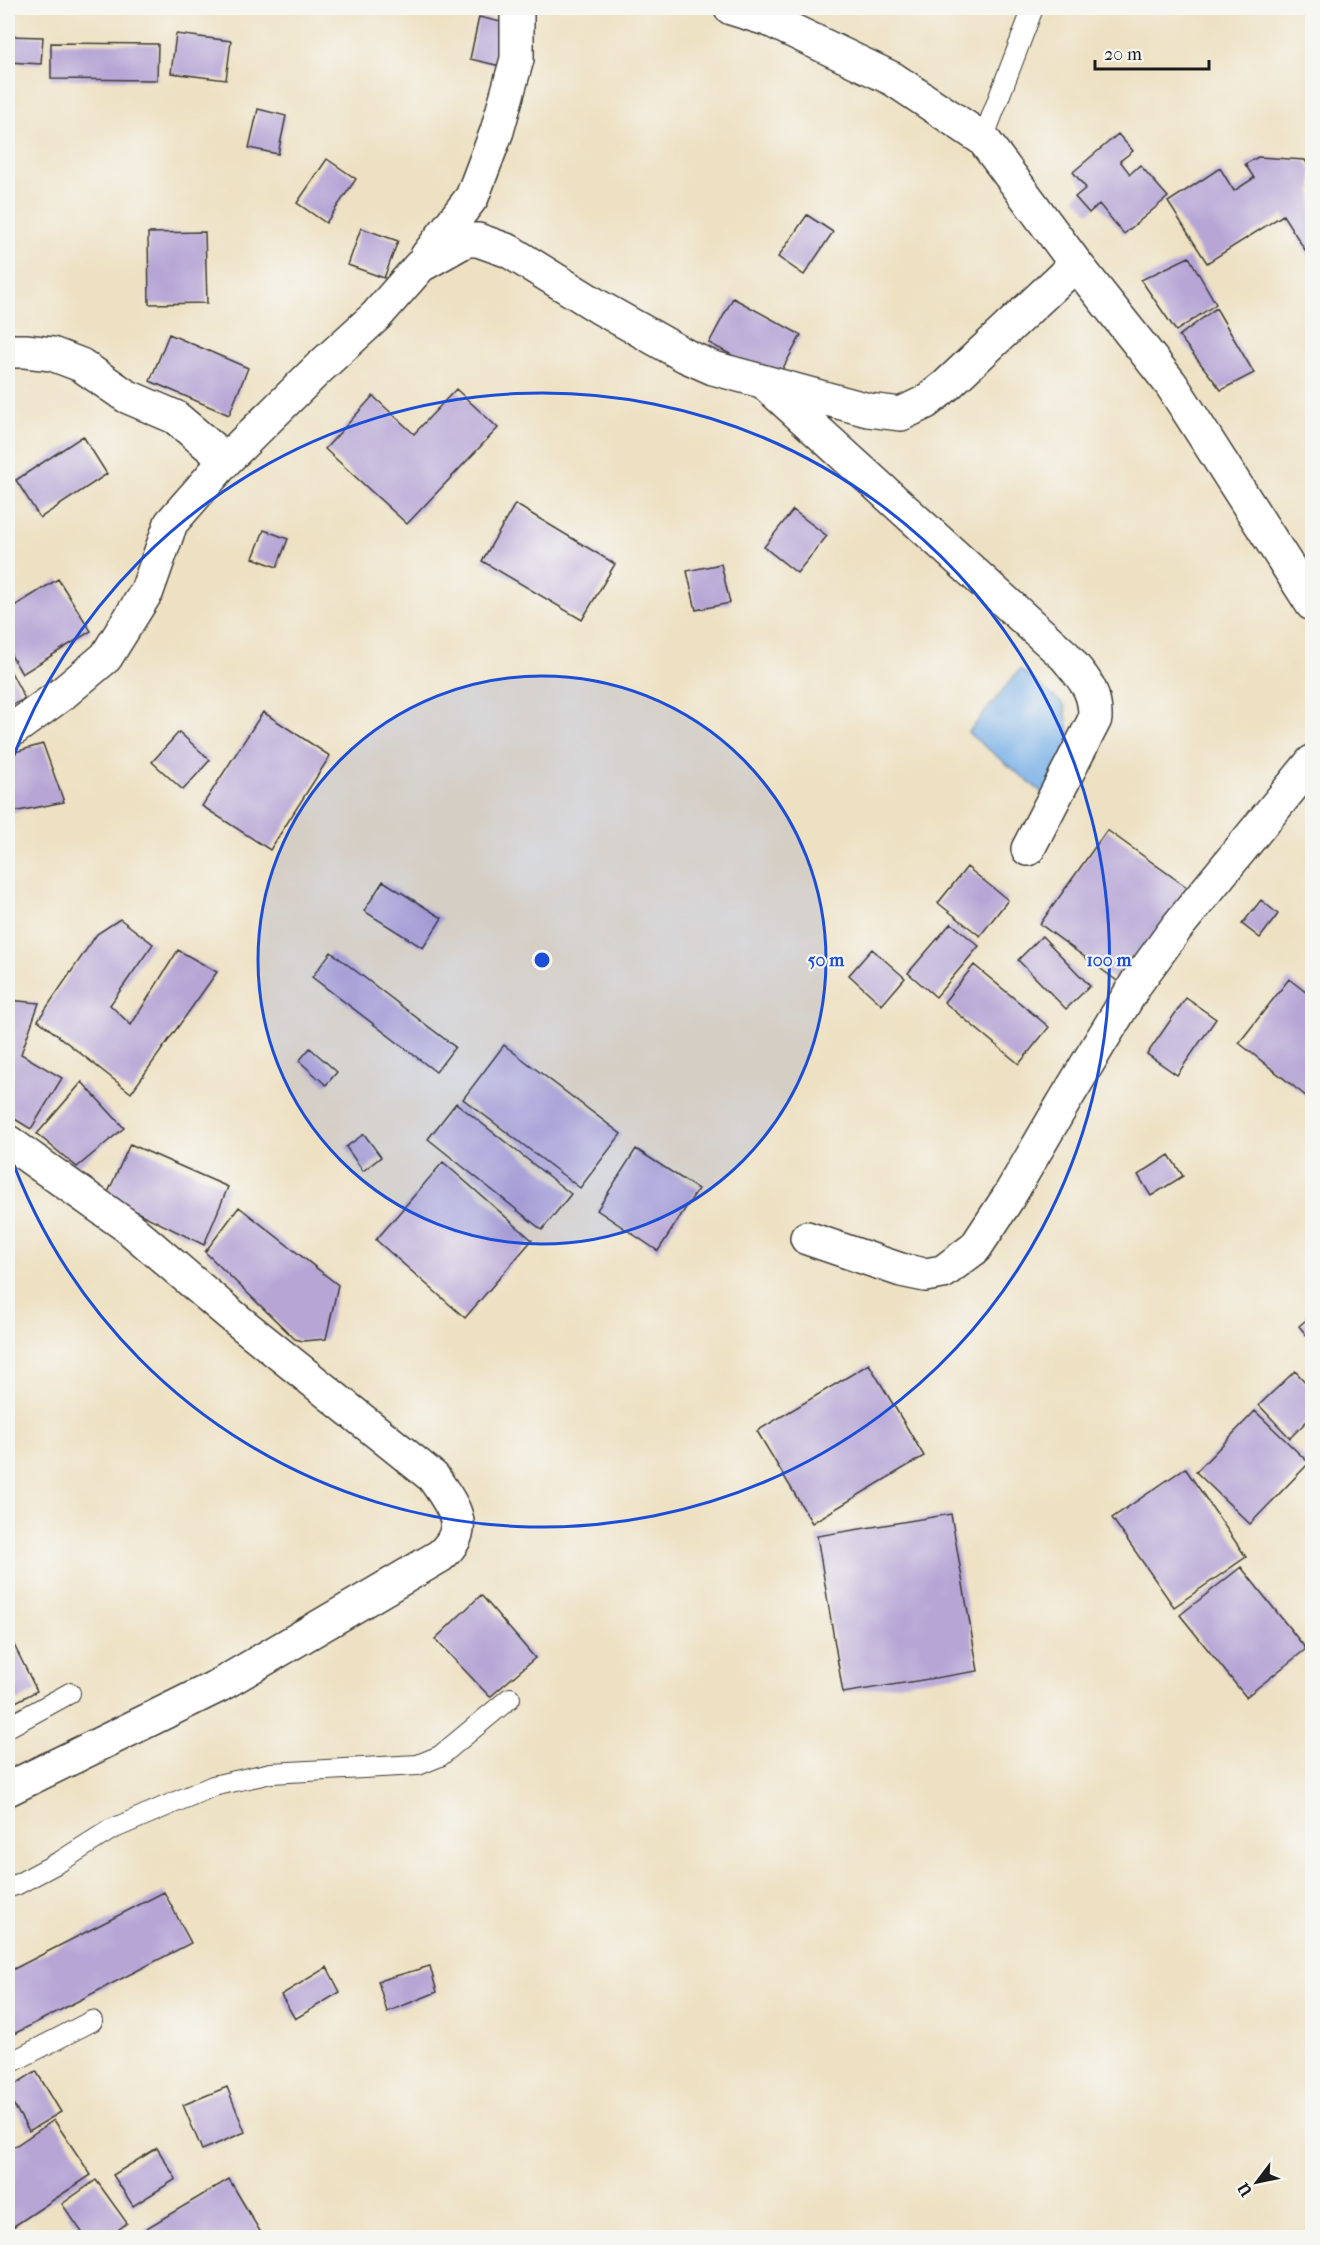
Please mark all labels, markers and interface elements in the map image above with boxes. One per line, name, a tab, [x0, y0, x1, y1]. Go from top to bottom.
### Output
scale bar	[1095, 33, 1209, 71]
text: 20 m	[1104, 44, 1142, 65]
centre of rings	[532, 950, 552, 970]
text: 50 m	[808, 950, 845, 971]
text: 100 m	[1086, 950, 1133, 971]
north arrow	[1227, 2152, 1287, 2212]
text: U	[1233, 2179, 1257, 2201]

